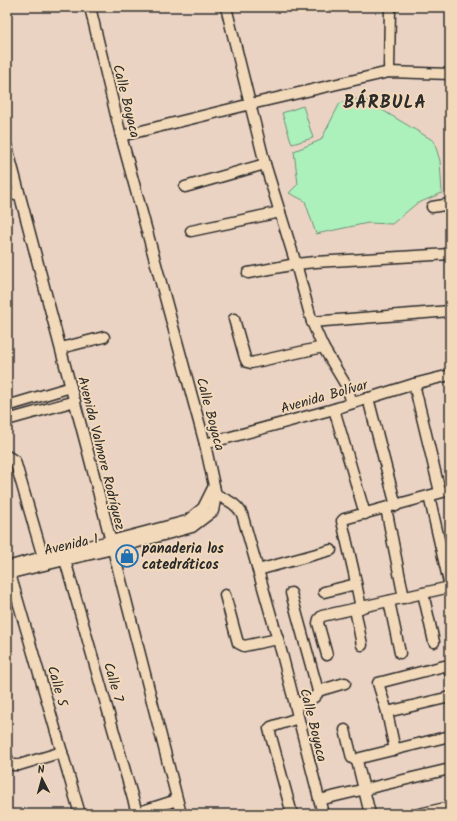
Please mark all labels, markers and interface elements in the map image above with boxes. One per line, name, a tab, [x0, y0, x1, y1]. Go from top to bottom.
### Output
street label: Calle Boyaca	[106, 62, 146, 140]
district label: BÁRBULA	[343, 89, 427, 118]
street label: Avenida Valmore Rodríguez	[71, 374, 131, 532]
street label: Avenida Bolívar	[278, 374, 372, 420]
street label: Calle Boyaca	[190, 375, 230, 453]
street label: Avenida 1	[42, 528, 101, 562]
place label: panaderia los catedráticos	[141, 538, 224, 576]
shop icon: panaderia los catedráticos	[114, 543, 140, 569]
street label: Calle 7	[97, 660, 129, 705]
street label: Calle 5	[41, 663, 74, 711]
street label: Calle Boyaca	[293, 686, 333, 764]
north arrow	[22, 759, 62, 799]
text: N	[37, 761, 46, 779]

